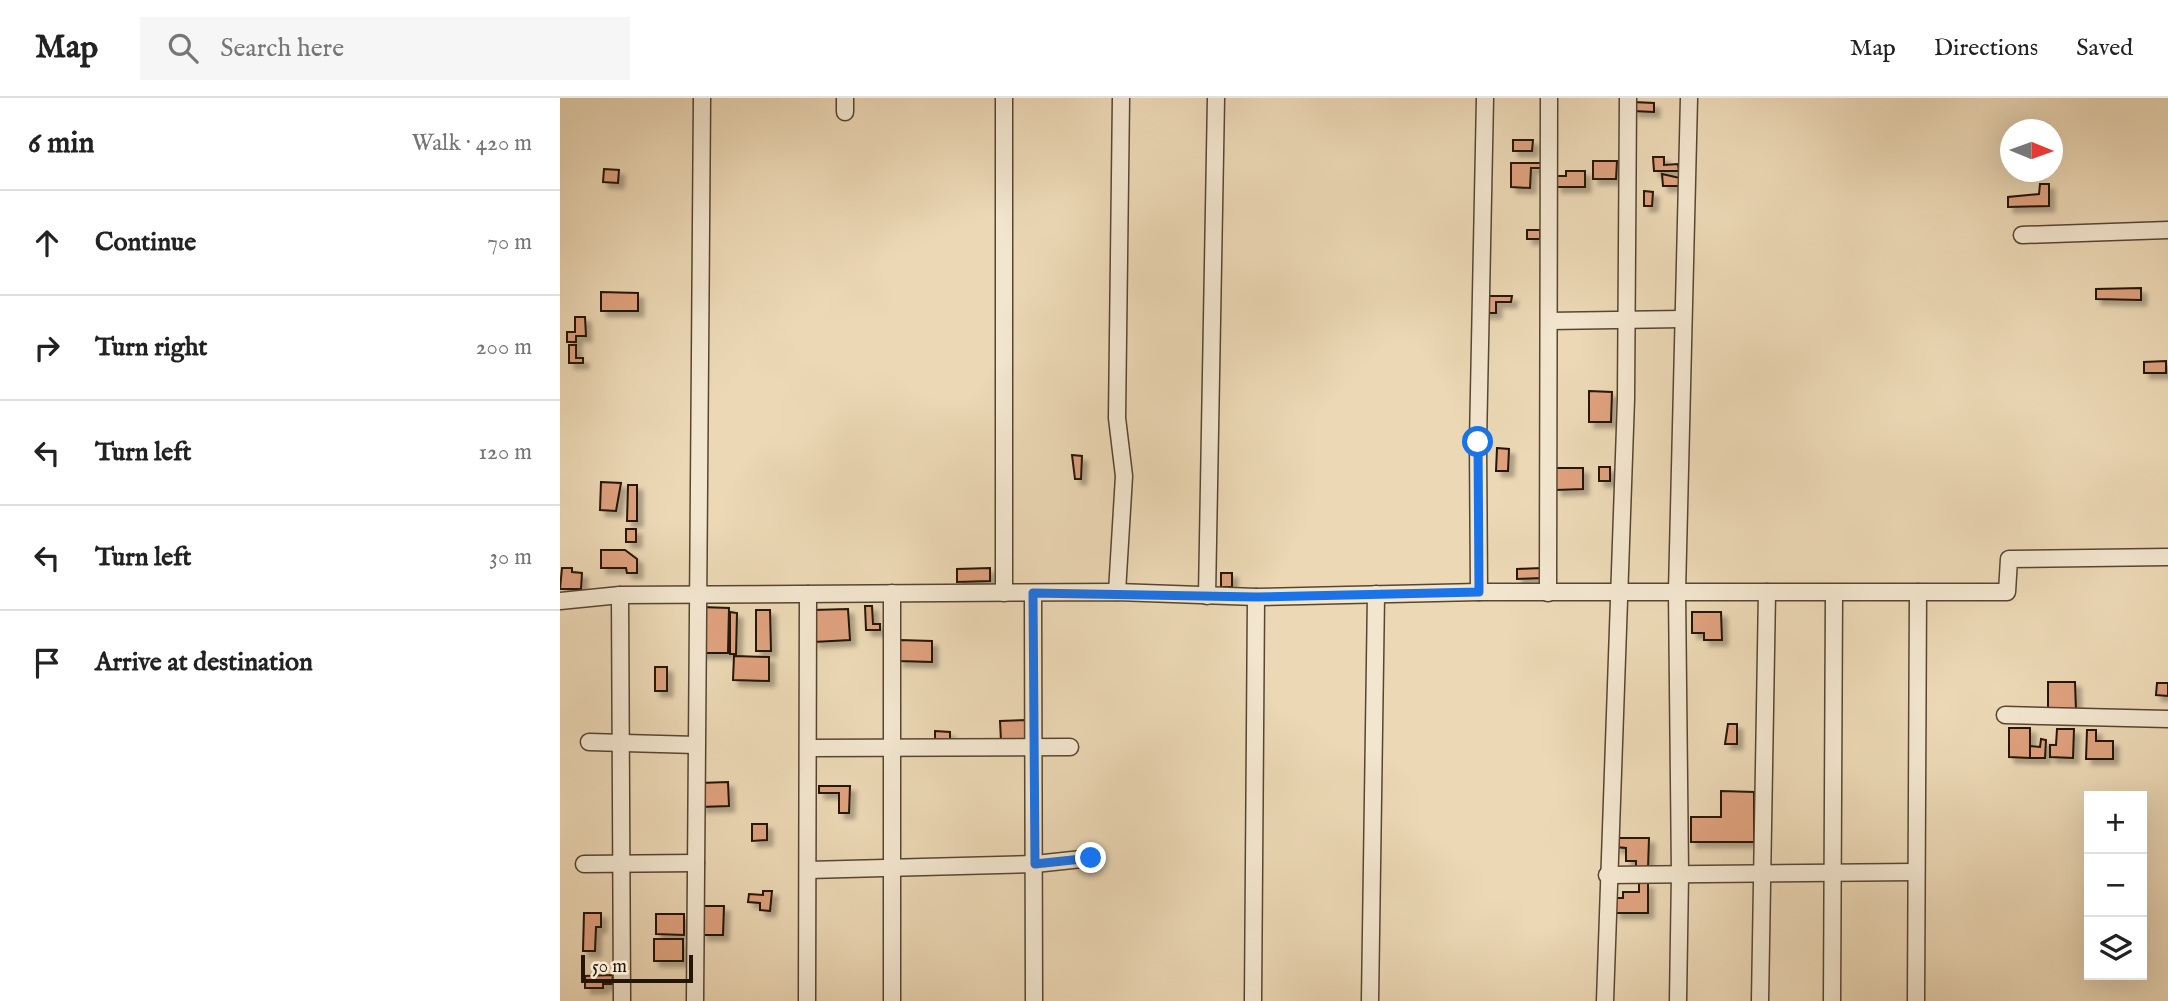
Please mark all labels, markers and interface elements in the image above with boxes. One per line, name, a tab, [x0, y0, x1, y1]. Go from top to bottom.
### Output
search box	[140, 17, 630, 80]
text: Map	[35, 27, 98, 69]
icon: search	[164, 29, 202, 67]
text: Search here	[220, 32, 344, 65]
text: Map	[1850, 33, 1896, 64]
text: Directions	[1934, 33, 2038, 64]
text: Saved	[2076, 33, 2133, 64]
north arrow	[2000, 119, 2063, 182]
text: 6 min	[28, 125, 94, 163]
text: Walk · 420 m	[412, 129, 532, 158]
icon: ahead	[28, 224, 66, 262]
text: Continue	[95, 226, 196, 259]
text: 70 m	[487, 228, 532, 257]
icon: right	[28, 329, 66, 367]
text: Turn right	[95, 331, 208, 364]
text: 200 m	[476, 333, 532, 362]
route start	[1462, 426, 1493, 457]
icon: left	[28, 434, 66, 472]
text: Turn left	[95, 436, 192, 469]
text: 120 m	[479, 438, 532, 467]
icon: left	[28, 539, 66, 577]
text: Turn left	[95, 541, 192, 574]
text: 30 m	[489, 543, 532, 572]
icon: arrive	[28, 644, 66, 682]
text: Arrive at destination	[95, 646, 313, 679]
map controls	[2084, 791, 2147, 980]
button: +	[2084, 791, 2147, 854]
route end	[1075, 842, 1106, 873]
button: −	[2084, 854, 2147, 917]
button: layers	[2084, 917, 2147, 980]
scale bar	[581, 952, 693, 984]
text: 50 m	[592, 955, 627, 979]

